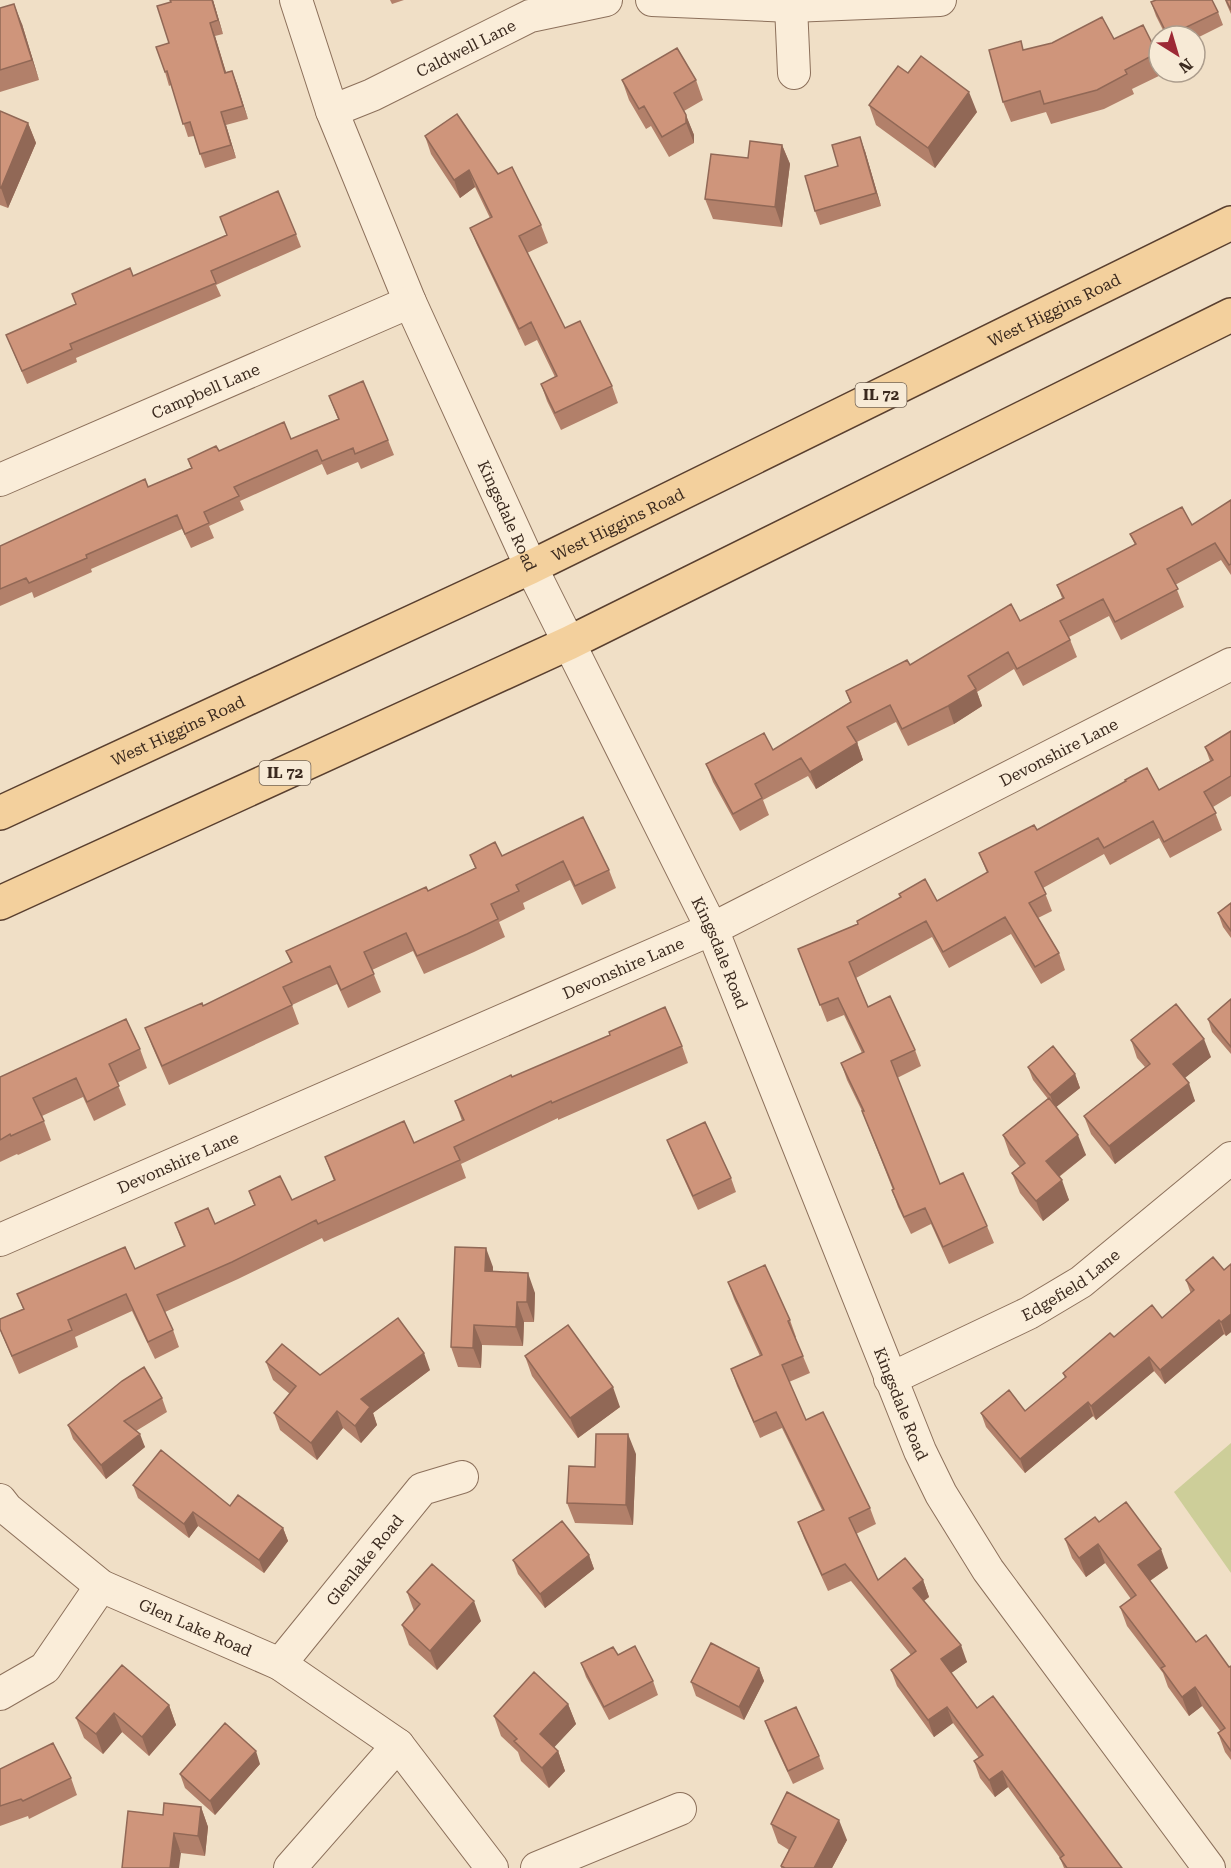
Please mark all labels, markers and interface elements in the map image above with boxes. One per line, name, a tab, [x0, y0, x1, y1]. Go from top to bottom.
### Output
street label: Caldwell Lane	[413, 15, 519, 81]
north arrow	[1147, 24, 1207, 84]
text: N	[1175, 54, 1196, 77]
street label: West Higgins Road	[985, 269, 1123, 351]
street label: Campbell Lane	[148, 359, 263, 423]
road number: IL 72	[856, 383, 906, 407]
street label: Kingsdale Road	[474, 457, 541, 574]
street label: West Higgins Road	[548, 484, 687, 565]
street label: West Higgins Road	[108, 691, 248, 770]
street label: Devonshire Lane	[996, 714, 1121, 790]
road number: IL 72	[260, 761, 310, 785]
street label: Kingsdale Road	[688, 894, 752, 1011]
street label: Devonshire Lane	[560, 933, 687, 1003]
street label: Devonshire Lane	[114, 1127, 242, 1197]
street label: Edgefield Lane	[1018, 1245, 1123, 1325]
street label: Kingsdale Road	[870, 1345, 932, 1463]
street label: Glenlake Road	[322, 1511, 407, 1609]
street label: Glen Lake Road	[136, 1594, 255, 1660]

